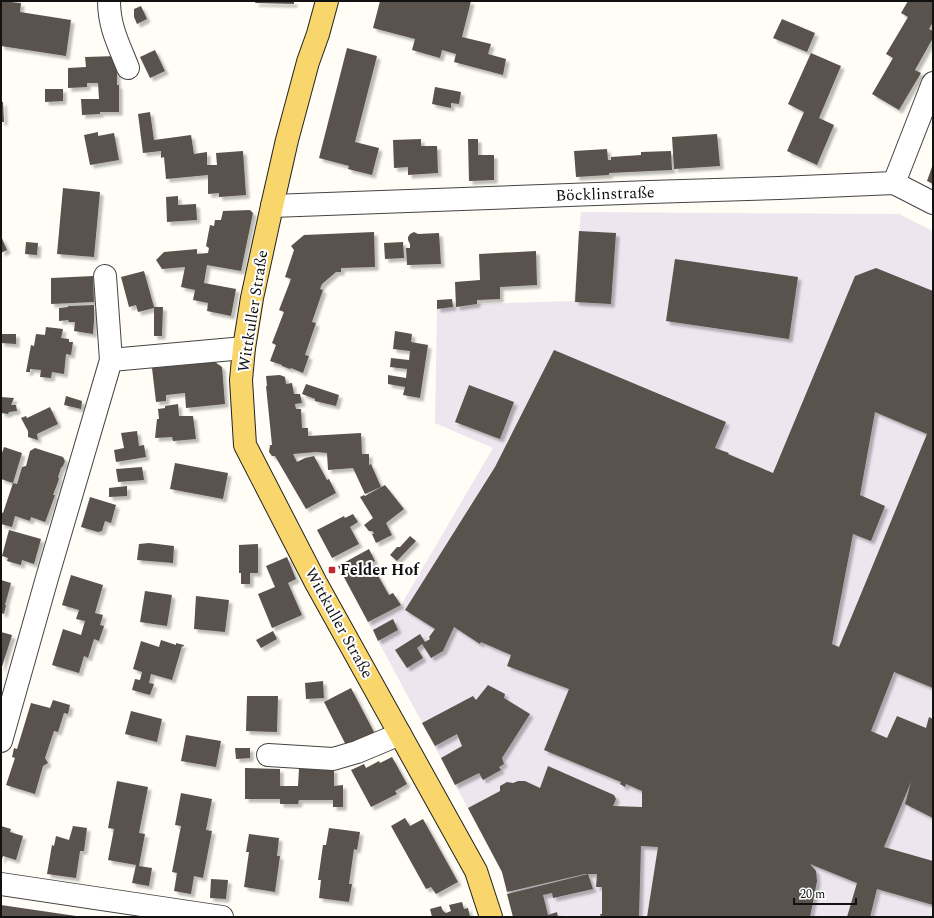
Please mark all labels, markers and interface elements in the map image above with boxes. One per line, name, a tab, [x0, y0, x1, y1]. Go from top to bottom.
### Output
street label: Böcklinstraße	[555, 180, 655, 208]
street label: Wittkuller Straße	[232, 248, 274, 374]
place label: Felder Hof	[340, 558, 420, 582]
street label: Wittkuller Straße	[299, 563, 379, 683]
marker: Felder Hof	[327, 565, 337, 575]
scale bar	[794, 880, 856, 906]
text: 20 m	[800, 885, 825, 904]

